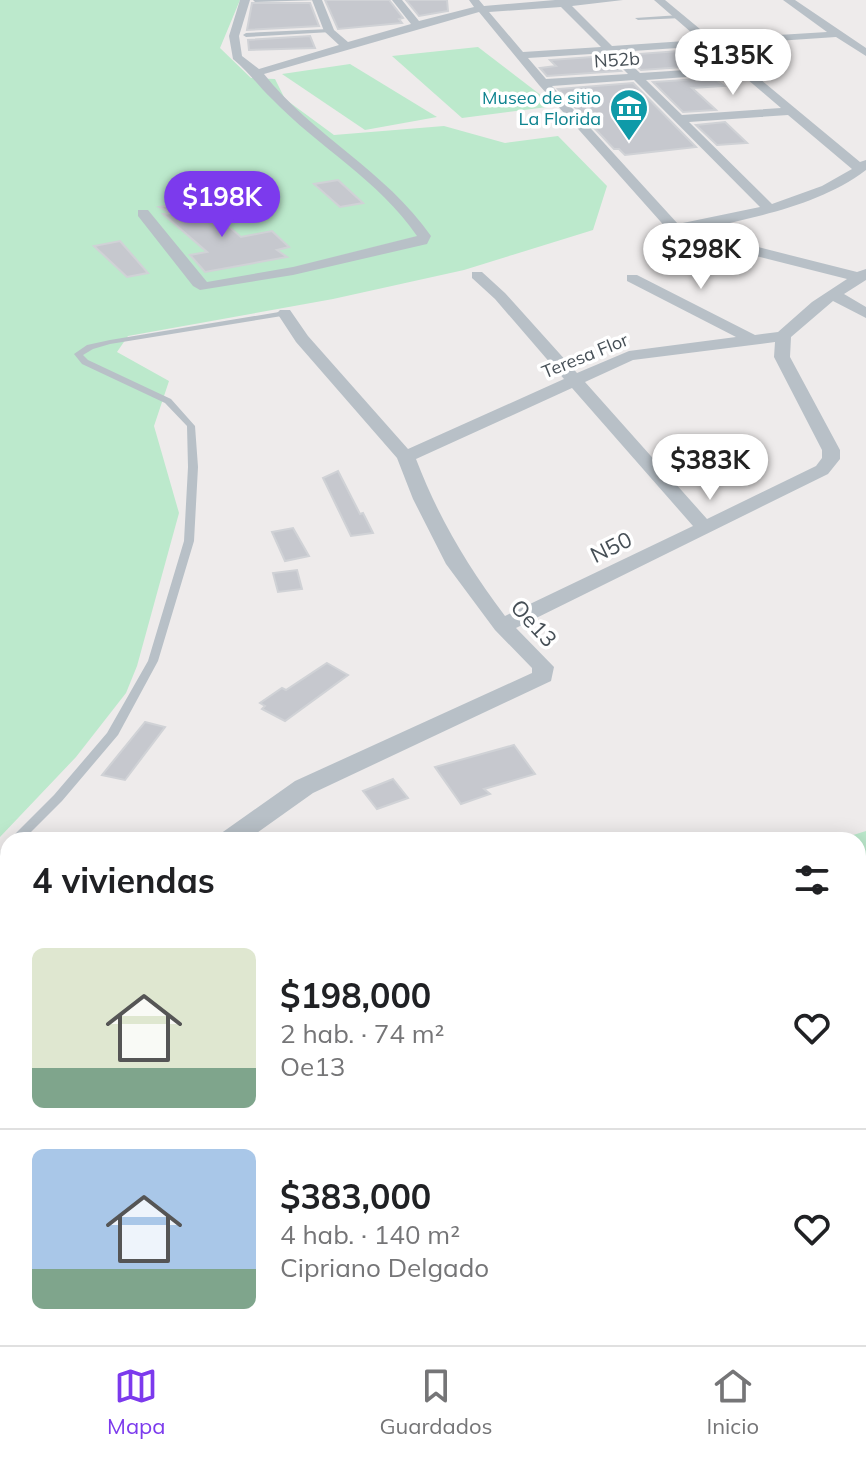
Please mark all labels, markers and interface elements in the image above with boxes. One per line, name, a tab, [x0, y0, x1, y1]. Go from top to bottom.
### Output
pin: $135K	[677, 29, 789, 97]
text: $135K	[693, 38, 773, 71]
street label: N52b	[593, 46, 641, 73]
place label: Museo de sitio La Florida	[482, 86, 601, 130]
museum icon: Museo de sitio La Florida	[608, 87, 650, 142]
pin: $198K	[166, 171, 278, 239]
text: $198K	[182, 180, 262, 213]
pin: $298K	[645, 223, 757, 291]
text: $298K	[661, 232, 741, 265]
street label: Teresa Flor	[538, 328, 632, 383]
pin: $383K	[654, 434, 766, 502]
text: $383K	[670, 443, 750, 476]
street label: N50	[586, 525, 636, 569]
street label: Oe13	[505, 593, 563, 653]
icon: filters	[790, 858, 834, 902]
text: 4 viviendas	[32, 859, 215, 902]
text: $198,000	[280, 974, 431, 1017]
icon: home	[96, 980, 192, 1076]
icon: heart	[790, 1006, 834, 1050]
text: 2 hab. · 74 m²	[280, 1017, 444, 1050]
text: Oe13	[280, 1050, 345, 1083]
text: $383,000	[280, 1175, 431, 1218]
icon: home	[96, 1181, 192, 1277]
icon: heart	[790, 1207, 834, 1251]
text: 4 hab. · 140 m²	[280, 1218, 460, 1251]
text: Cipriano Delgado	[280, 1251, 489, 1284]
tab: Mapa	[107, 1364, 166, 1440]
tab: Guardados	[380, 1364, 492, 1440]
tab: Inicio	[706, 1364, 759, 1440]

